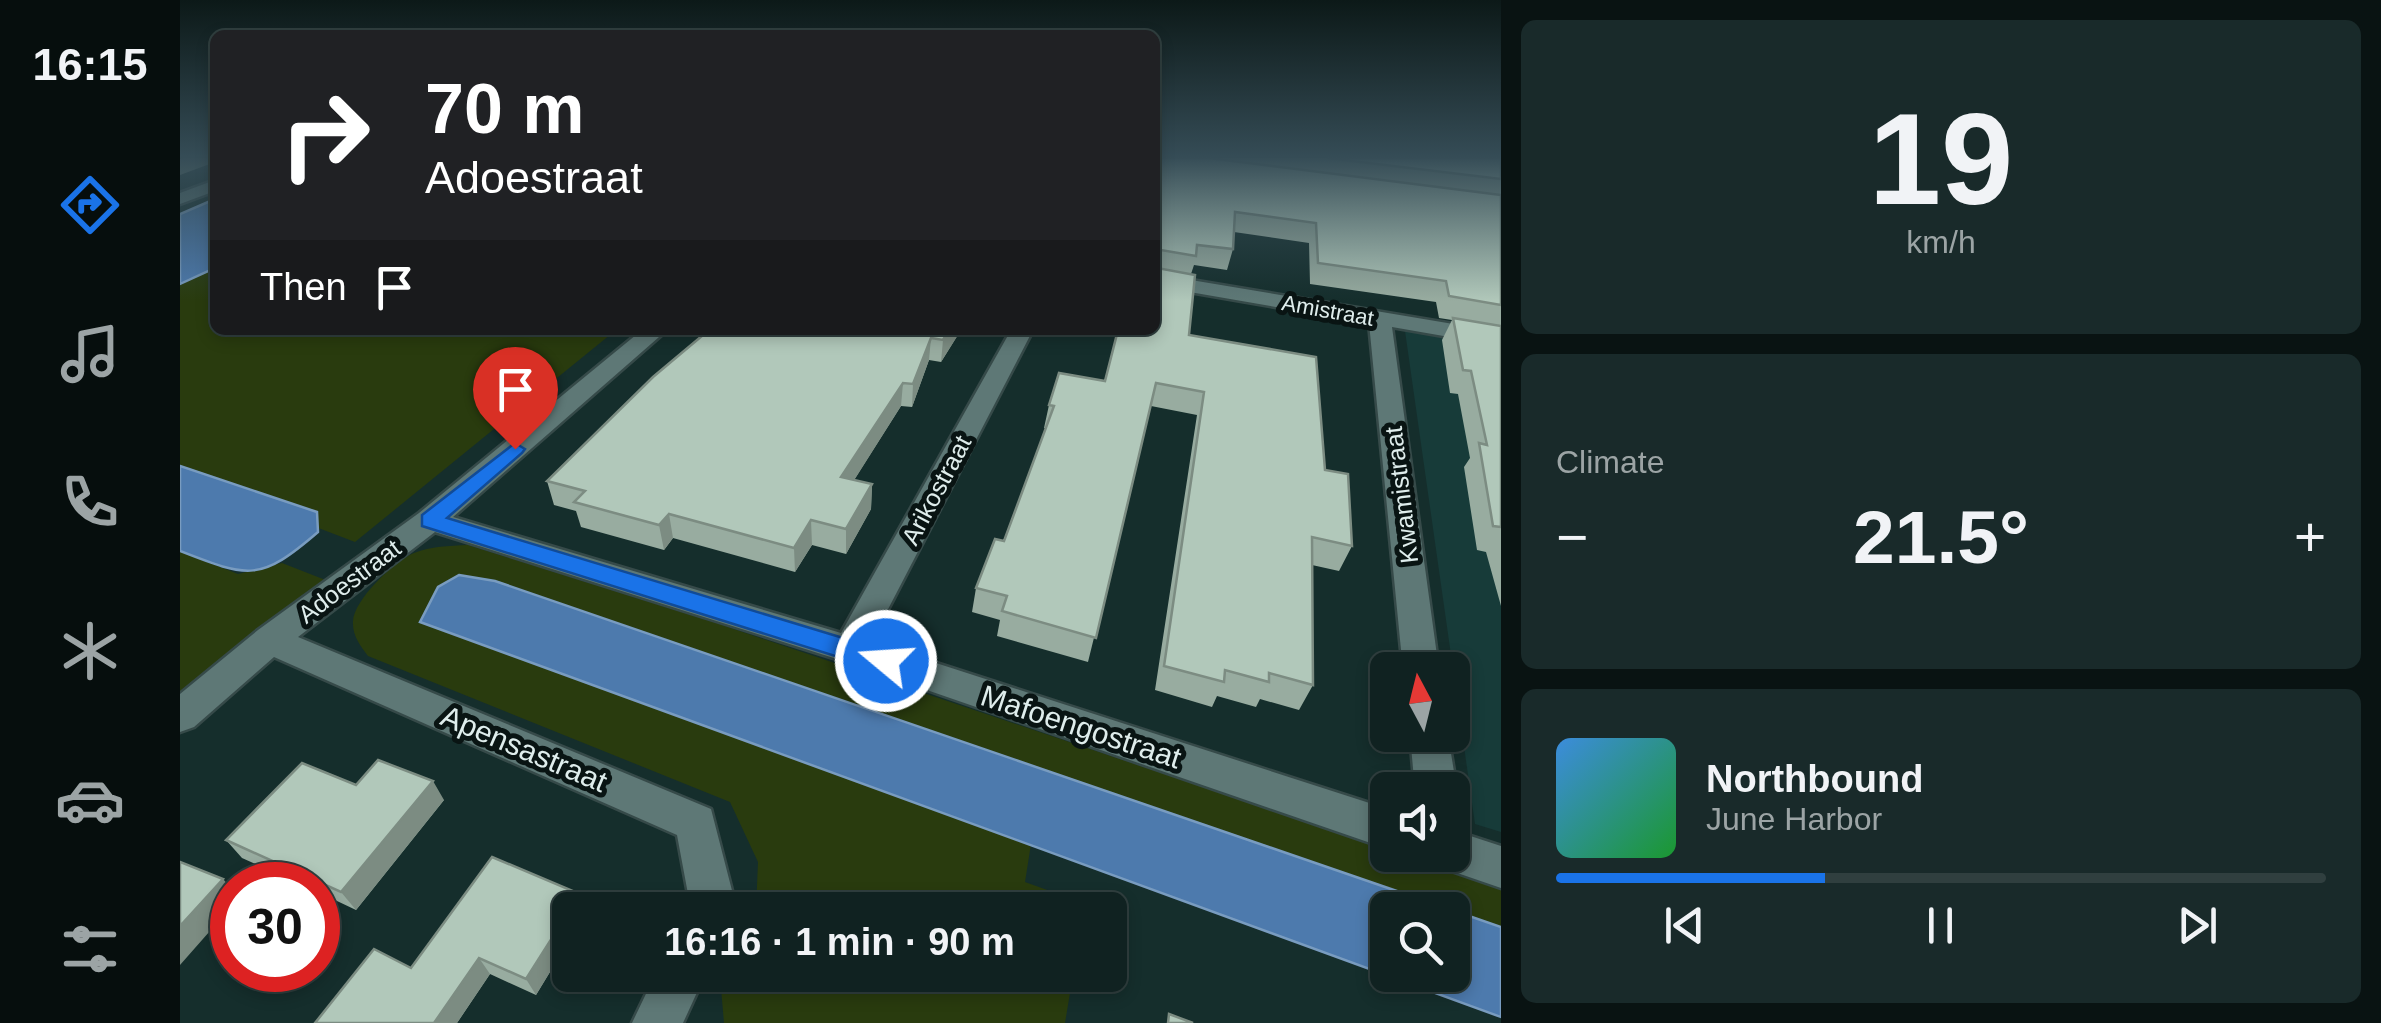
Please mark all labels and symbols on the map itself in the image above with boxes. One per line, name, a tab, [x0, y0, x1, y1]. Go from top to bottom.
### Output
street label: Amistraat	[1280, 290, 1376, 331]
pin	[473, 347, 558, 450]
street label: Kwamistraat	[1379, 425, 1423, 565]
street label: Arikostraat	[896, 431, 976, 549]
street label: Adoestraat	[292, 533, 406, 629]
position arrow	[834, 609, 938, 713]
north arrow	[1370, 652, 1470, 752]
street label: Mafoengostraat	[977, 679, 1186, 775]
street label: Apensastraat	[436, 699, 613, 799]
speed limit sign: 30	[210, 862, 340, 992]

